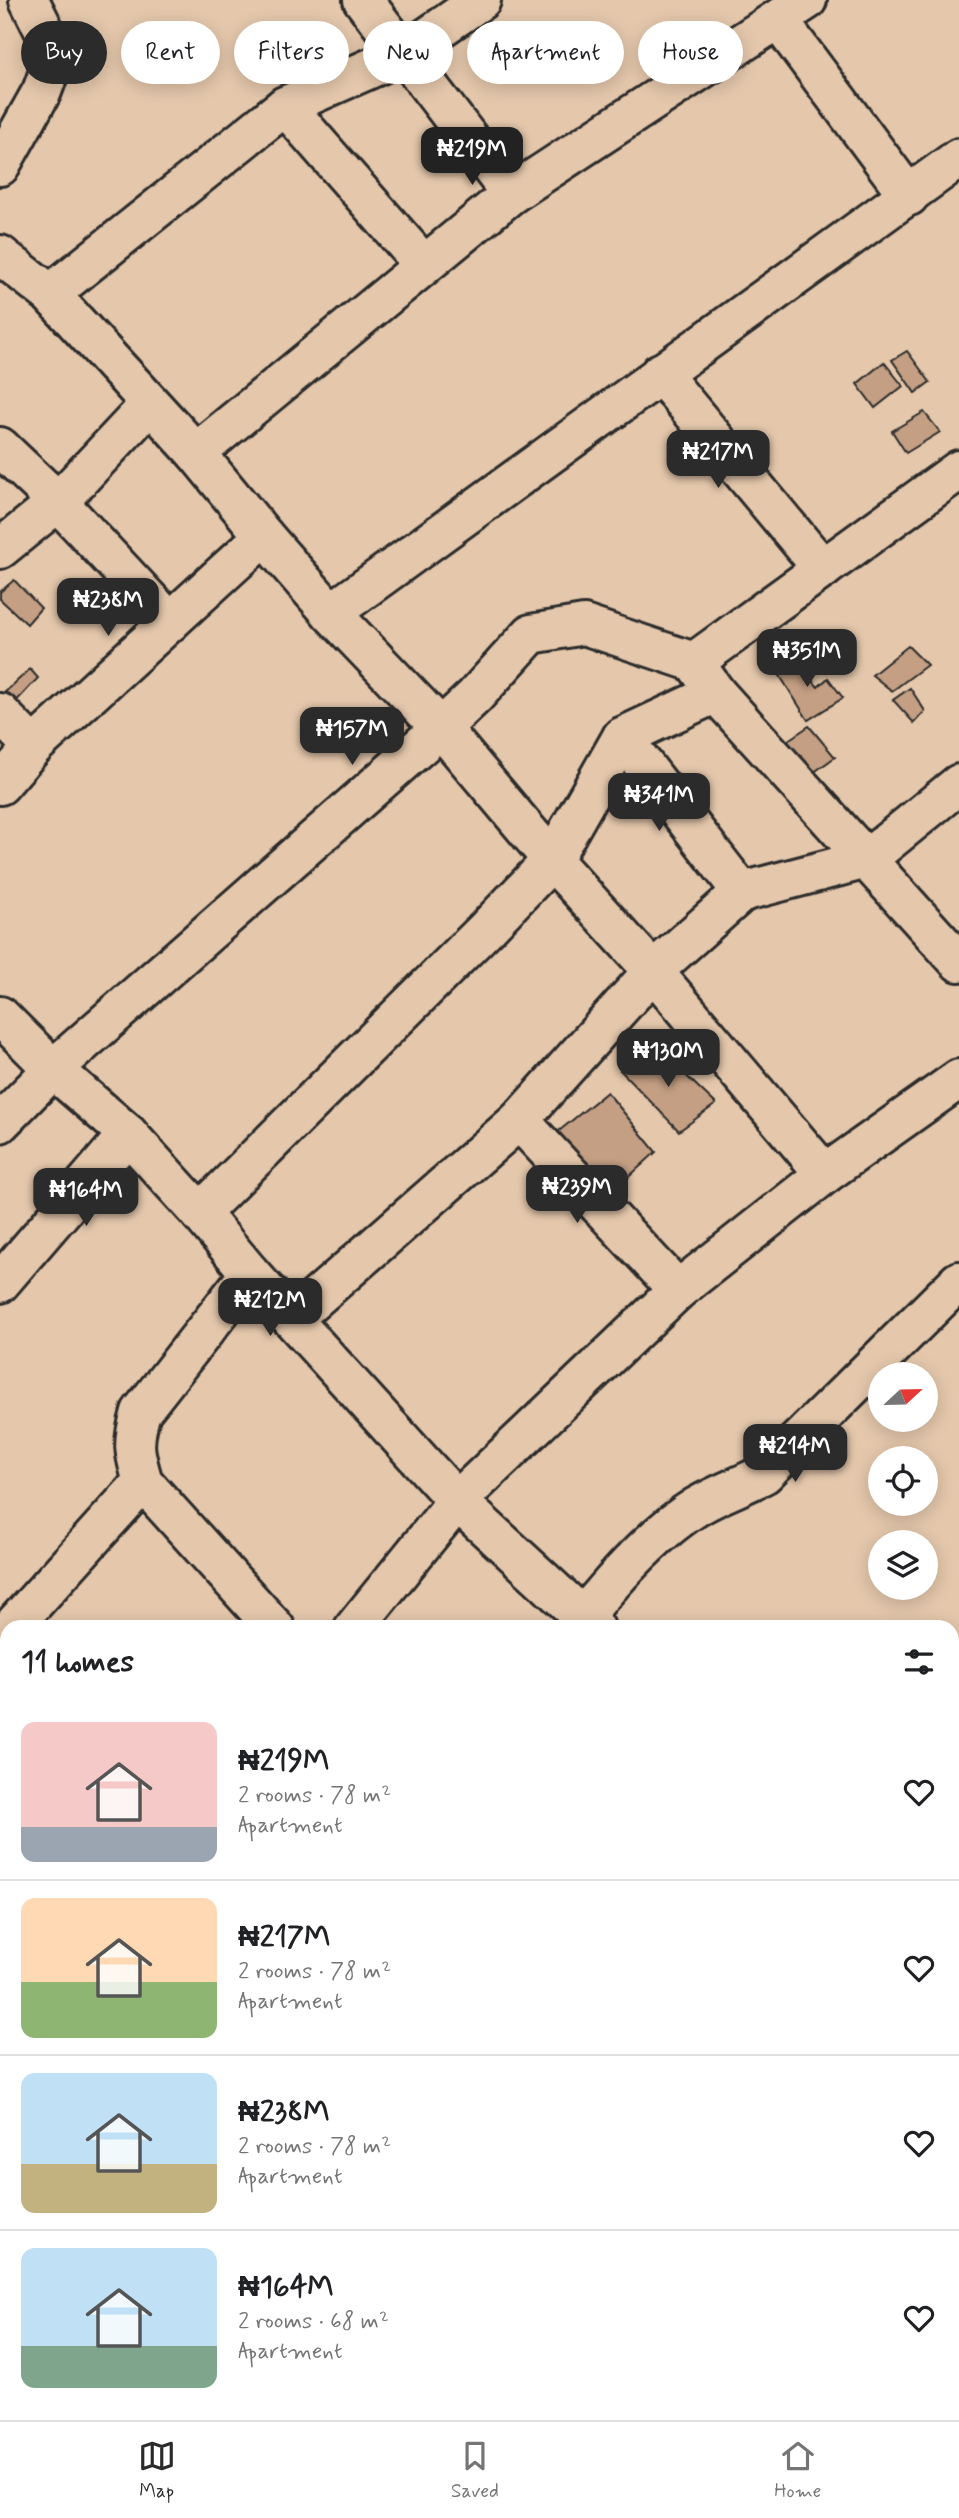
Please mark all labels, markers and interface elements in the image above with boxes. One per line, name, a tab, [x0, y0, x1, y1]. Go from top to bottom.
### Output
chip: Buy	[21, 21, 107, 84]
chip: Rent	[121, 21, 220, 84]
chip: Filters	[234, 21, 349, 84]
chip: New	[363, 21, 453, 84]
chip: Apartment	[467, 21, 624, 84]
chip: House	[638, 21, 743, 84]
pin: ₦219M	[423, 128, 521, 187]
text: ₦219M	[437, 135, 507, 165]
pin: ₦217M	[669, 430, 767, 490]
text: ₦217M	[683, 438, 753, 468]
pin: ₦238M	[59, 578, 157, 638]
text: ₦238M	[73, 586, 143, 616]
pin: ₦351M	[758, 630, 856, 689]
text: ₦351M	[773, 637, 841, 667]
pin: ₦157M	[303, 708, 401, 767]
text: ₦157M	[316, 715, 388, 745]
pin: ₦341M	[610, 774, 708, 833]
text: ₦341M	[624, 781, 694, 811]
pin: ₦130M	[619, 1030, 717, 1089]
text: ₦130M	[633, 1037, 703, 1067]
pin: ₦239M	[528, 1166, 626, 1225]
pin: ₦164M	[37, 1168, 135, 1228]
text: ₦239M	[542, 1173, 612, 1203]
text: ₦164M	[49, 1176, 123, 1206]
pin: ₦212M	[221, 1278, 319, 1338]
text: ₦212M	[234, 1286, 306, 1316]
north arrow	[868, 1362, 938, 1432]
map controls	[868, 1362, 938, 1600]
pin: ₦214M	[746, 1424, 844, 1484]
text: ₦214M	[759, 1432, 831, 1462]
button: locate	[868, 1446, 938, 1516]
button: layers	[868, 1530, 938, 1600]
text: 11 homes	[21, 1643, 134, 1682]
icon: filters	[900, 1643, 938, 1681]
text: ₦219M	[238, 1742, 329, 1781]
icon: home	[77, 1750, 161, 1834]
icon: heart	[900, 1773, 938, 1811]
text: 2 rooms · 78 m²	[238, 1781, 391, 1811]
text: Apartment	[238, 1811, 343, 1841]
text: ₦217M	[238, 1918, 330, 1957]
icon: home	[77, 1926, 161, 2010]
icon: heart	[900, 1949, 938, 1987]
text: 2 rooms · 78 m²	[238, 1957, 391, 1987]
text: Apartment	[238, 1987, 343, 2017]
text: ₦238M	[238, 2093, 330, 2132]
icon: home	[77, 2101, 161, 2185]
icon: heart	[900, 2124, 938, 2162]
text: 2 rooms · 78 m²	[238, 2132, 391, 2162]
text: Apartment	[238, 2162, 343, 2192]
text: ₦164M	[238, 2268, 334, 2307]
icon: home	[77, 2276, 161, 2360]
icon: heart	[900, 2299, 938, 2337]
text: 2 rooms · 68 m²	[238, 2307, 389, 2337]
text: Apartment	[238, 2337, 343, 2367]
tab: Map	[138, 2437, 176, 2504]
tab: Saved	[451, 2437, 499, 2504]
tab: Home	[774, 2437, 821, 2504]

